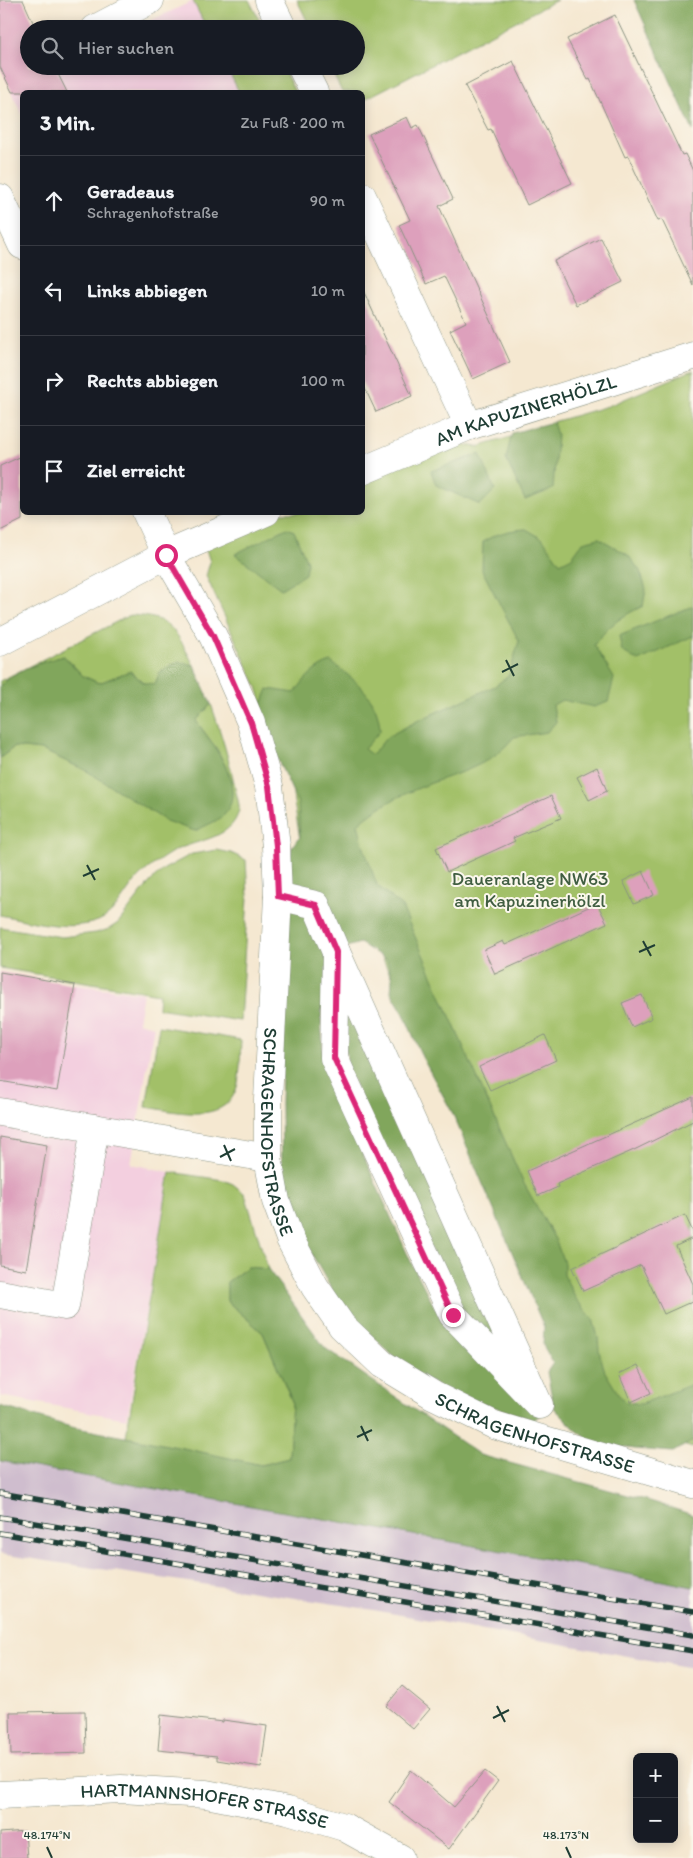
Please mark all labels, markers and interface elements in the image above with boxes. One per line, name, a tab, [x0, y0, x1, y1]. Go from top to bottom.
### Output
search box	[20, 20, 365, 75]
icon: search	[38, 34, 66, 62]
text: Hier suchen	[78, 36, 174, 59]
text: 3 Min.	[40, 110, 95, 135]
text: Zu Fuß · 200 m	[240, 113, 345, 132]
text: Geradeaus	[87, 180, 174, 203]
icon: ahead	[40, 187, 68, 215]
text: 90 m	[310, 191, 345, 210]
text: Schragenhofstraße	[87, 203, 219, 222]
icon: left	[40, 277, 68, 305]
text: Links abbiegen	[87, 279, 207, 302]
text: 10 m	[311, 281, 345, 300]
icon: right	[40, 367, 68, 395]
text: Rechts abbiegen	[87, 369, 218, 392]
street label: AM KAPUZINERHÖLZL	[432, 370, 620, 451]
text: 100 m	[301, 371, 345, 390]
icon: arrive	[40, 457, 68, 485]
text: Ziel erreicht	[87, 459, 185, 482]
route start	[155, 544, 178, 567]
park label: Daueranlage NW63 am Kapuzinerhölzl	[452, 867, 608, 912]
street label: SCHRAGENHOFSTRASSE	[256, 1027, 299, 1239]
route end	[442, 1304, 465, 1327]
street label: SCHRAGENHOFSTRASSE	[431, 1387, 638, 1478]
map controls	[633, 1753, 678, 1843]
button: +	[633, 1753, 678, 1798]
street label: HARTMANNSHOFER STRASSE	[80, 1778, 331, 1834]
button: −	[633, 1798, 678, 1843]
text: 48.174°N	[23, 1828, 71, 1842]
text: 48.173°N	[543, 1828, 589, 1842]

